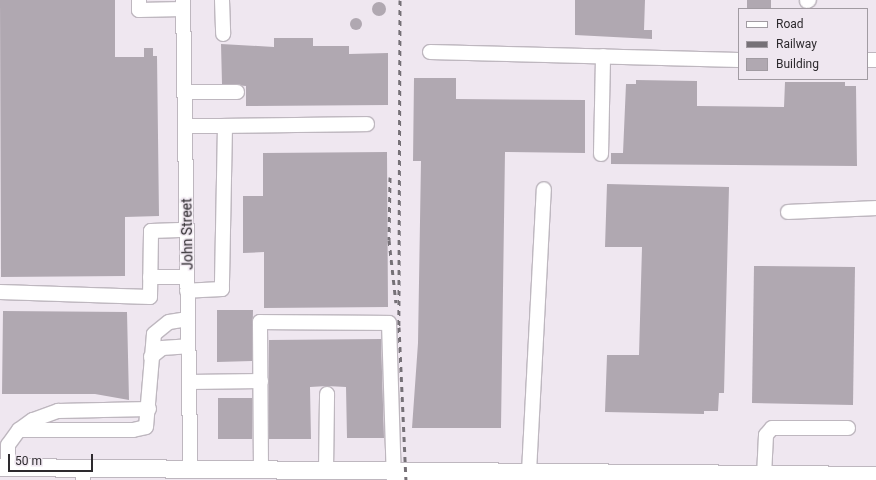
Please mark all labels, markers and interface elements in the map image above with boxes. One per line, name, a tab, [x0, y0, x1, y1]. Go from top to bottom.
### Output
legend	[738, 8, 868, 80]
text: Road	[776, 17, 804, 31]
text: Railway	[776, 37, 817, 51]
text: Building	[776, 57, 819, 71]
street label: John Street	[178, 198, 196, 270]
scale bar	[10, 446, 95, 472]
text: 50 m	[15, 454, 42, 468]

